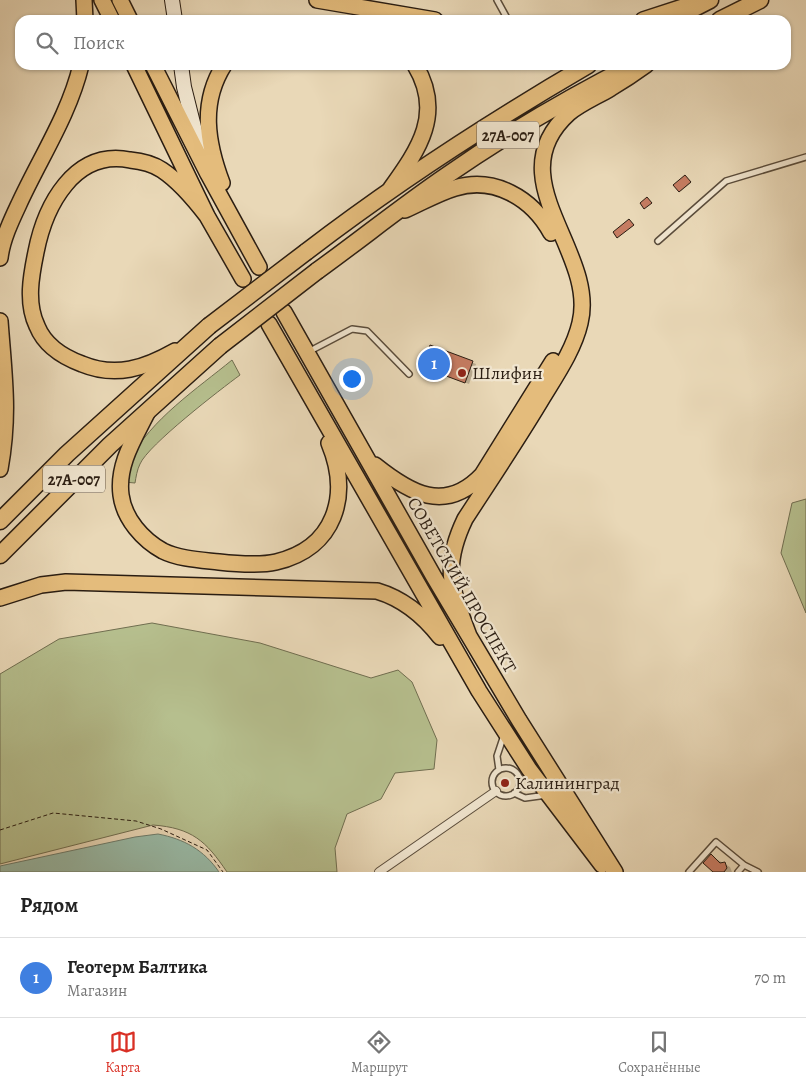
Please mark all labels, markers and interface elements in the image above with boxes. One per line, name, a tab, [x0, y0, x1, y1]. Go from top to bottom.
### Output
search box	[15, 15, 791, 70]
icon: search	[33, 29, 61, 57]
text: Поиск	[73, 30, 125, 56]
road number: 27А-007	[477, 122, 539, 148]
pin: 1	[418, 345, 450, 383]
place label: Шлифин	[472, 361, 543, 385]
your location	[339, 366, 365, 392]
marker: Шлифин	[456, 367, 468, 379]
road number: 27А-007	[43, 466, 105, 492]
street label: СОВЕТСКИЙ ПРОСПЕКТ	[402, 493, 522, 677]
place label: Калининград	[515, 771, 620, 795]
marker: Калининград	[499, 777, 511, 789]
text: Рядом	[20, 891, 78, 919]
text: Геотерм Балтика	[67, 954, 208, 980]
text: 1	[33, 967, 39, 989]
text: 70 m	[754, 967, 786, 989]
text: Магазин	[67, 980, 127, 1002]
tab: Карта	[105, 1028, 141, 1077]
tab: Маршрут	[351, 1028, 408, 1077]
tab: Сохранённые	[618, 1028, 701, 1077]

